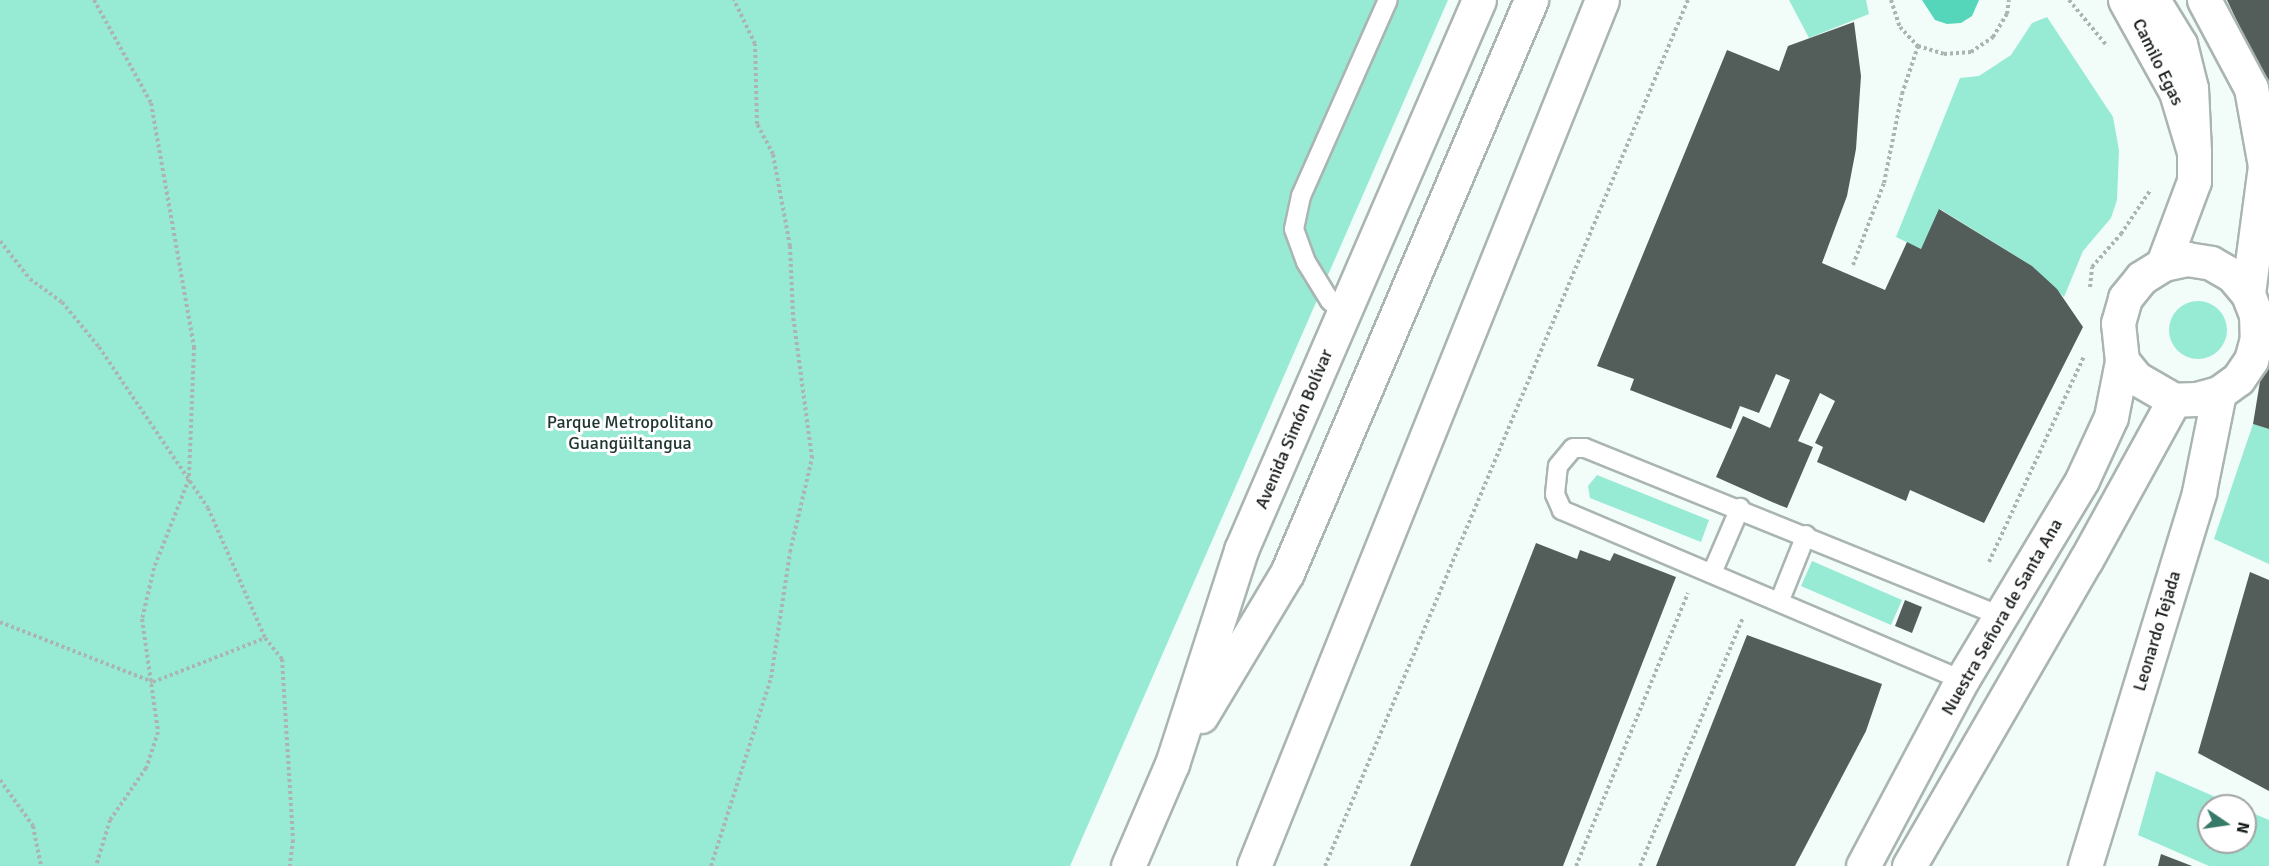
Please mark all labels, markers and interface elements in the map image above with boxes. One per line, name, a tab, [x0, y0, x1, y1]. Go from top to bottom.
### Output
street label: Camilo Egas	[2128, 15, 2188, 109]
street label: Avenida Simón Bolívar	[1251, 346, 1337, 512]
park label: Parque Metropolitano Guangüiltangua	[547, 412, 713, 454]
street label: Nuestra Señora de Santa Ana	[1937, 515, 2067, 719]
street label: Leonardo Tejada	[2128, 568, 2186, 694]
north arrow	[2197, 794, 2257, 854]
text: N	[2232, 820, 2254, 835]

